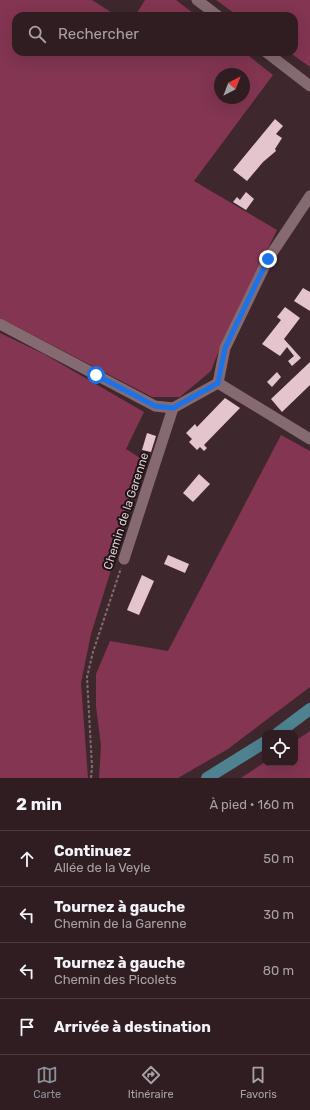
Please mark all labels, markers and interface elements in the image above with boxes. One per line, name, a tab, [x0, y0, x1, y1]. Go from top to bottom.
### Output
search box	[12, 12, 298, 56]
icon: search	[26, 23, 48, 45]
text: Rechercher	[58, 25, 139, 43]
north arrow	[214, 68, 250, 104]
route end	[259, 250, 277, 268]
route start	[87, 366, 105, 384]
street label: Chemin de la Garenne	[100, 450, 152, 571]
map controls	[262, 730, 298, 766]
button: locate	[262, 730, 298, 766]
text: 2 min	[16, 794, 62, 814]
text: À pied · 160 m	[209, 797, 294, 812]
text: Continuez	[54, 842, 131, 860]
icon: ahead	[16, 848, 38, 870]
text: 50 m	[263, 851, 294, 866]
text: Allée de la Veyle	[54, 860, 151, 875]
text: Tournez à gauche	[54, 898, 185, 916]
icon: left	[16, 904, 38, 926]
text: 30 m	[263, 907, 294, 922]
text: Chemin de la Garenne	[54, 916, 187, 931]
text: Tournez à gauche	[54, 954, 185, 972]
icon: left	[16, 960, 38, 982]
text: 80 m	[263, 963, 294, 978]
text: Chemin des Picolets	[54, 972, 177, 987]
icon: arrive	[16, 1016, 38, 1038]
text: Arrivée à destination	[54, 1018, 211, 1036]
tab: Carte	[33, 1064, 61, 1101]
tab: Itinéraire	[128, 1064, 174, 1101]
tab: Favoris	[240, 1064, 277, 1101]

